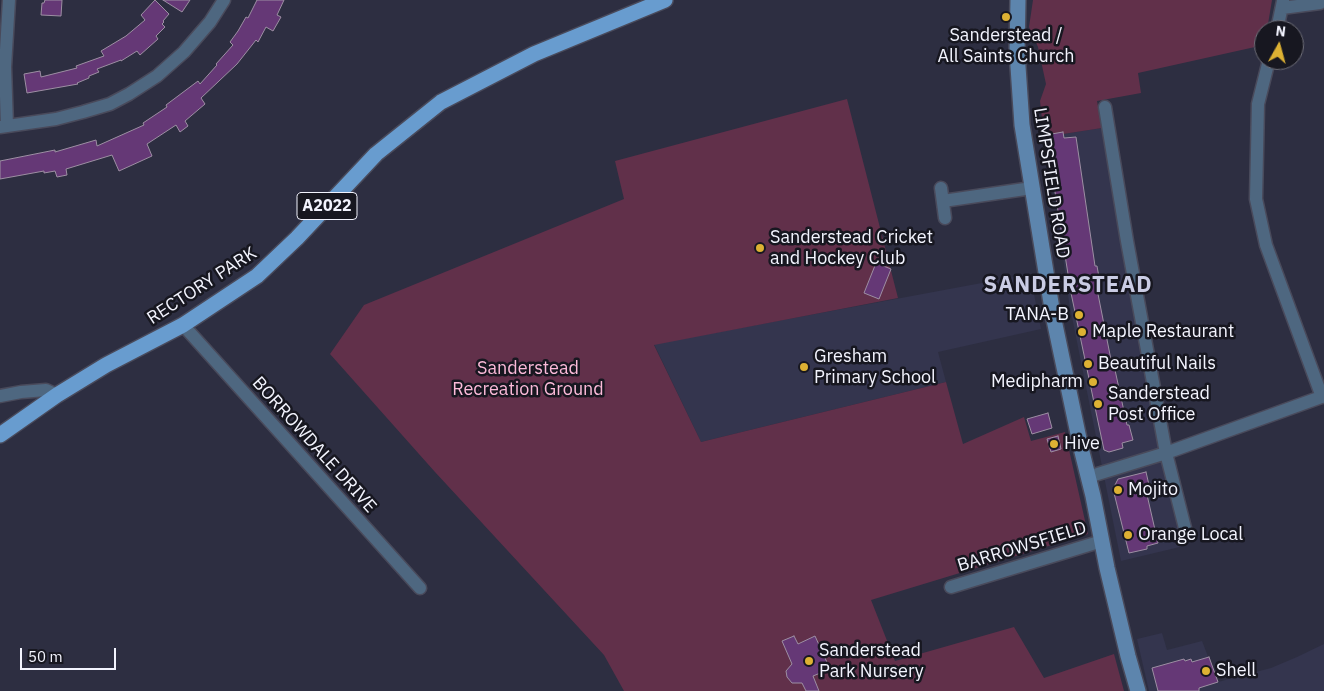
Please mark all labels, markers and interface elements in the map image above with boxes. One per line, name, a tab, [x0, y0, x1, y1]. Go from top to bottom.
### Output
marker: Sanderstead / All Saints Church	[1000, 11, 1012, 23]
north arrow	[1254, 20, 1304, 70]
text: N	[1275, 22, 1287, 41]
place label: Sanderstead / All Saints Church	[937, 25, 1075, 68]
street label: LIMPSFIELD ROAD	[1028, 106, 1074, 260]
road number: A2022	[297, 192, 357, 220]
place label: Sanderstead Cricket and Hockey Club	[770, 227, 933, 270]
marker: Sanderstead Cricket and Hockey Club	[754, 242, 766, 254]
street label: RECTORY PARK	[143, 243, 261, 329]
district label: SANDERSTEAD	[982, 273, 1154, 299]
place label: TANA-B	[1005, 304, 1069, 326]
marker: TANA-B	[1073, 309, 1085, 321]
place label: Maple Restaurant	[1092, 321, 1234, 343]
marker: Maple Restaurant	[1076, 326, 1088, 338]
place label: Gresham Primary School	[814, 346, 936, 388]
place label: Beautiful Nails	[1098, 353, 1216, 375]
park label: Sanderstead Recreation Ground	[452, 358, 604, 400]
marker: Beautiful Nails	[1082, 358, 1094, 370]
marker: Gresham Primary School	[798, 361, 810, 373]
place label: Medipharm	[991, 371, 1083, 393]
street label: BORROWDALE DRIVE	[247, 373, 381, 517]
marker: Medipharm	[1087, 376, 1099, 388]
place label: Sanderstead Post Office	[1108, 383, 1210, 426]
marker: Sanderstead Post Office	[1092, 398, 1104, 410]
place label: Hive	[1064, 433, 1100, 455]
marker: Hive	[1048, 438, 1060, 450]
place label: Mojito	[1128, 479, 1178, 501]
marker: Mojito	[1112, 484, 1124, 496]
street label: BARROWSFIELD	[955, 517, 1089, 577]
place label: Orange Local	[1138, 524, 1243, 546]
marker: Orange Local	[1122, 529, 1134, 541]
scale bar	[22, 638, 119, 670]
place label: Sanderstead Park Nursery	[819, 640, 924, 682]
text: 50 m	[28, 647, 63, 666]
marker: Sanderstead Park Nursery	[803, 655, 815, 667]
place label: Shell	[1216, 660, 1256, 682]
marker: Shell	[1200, 665, 1212, 677]

